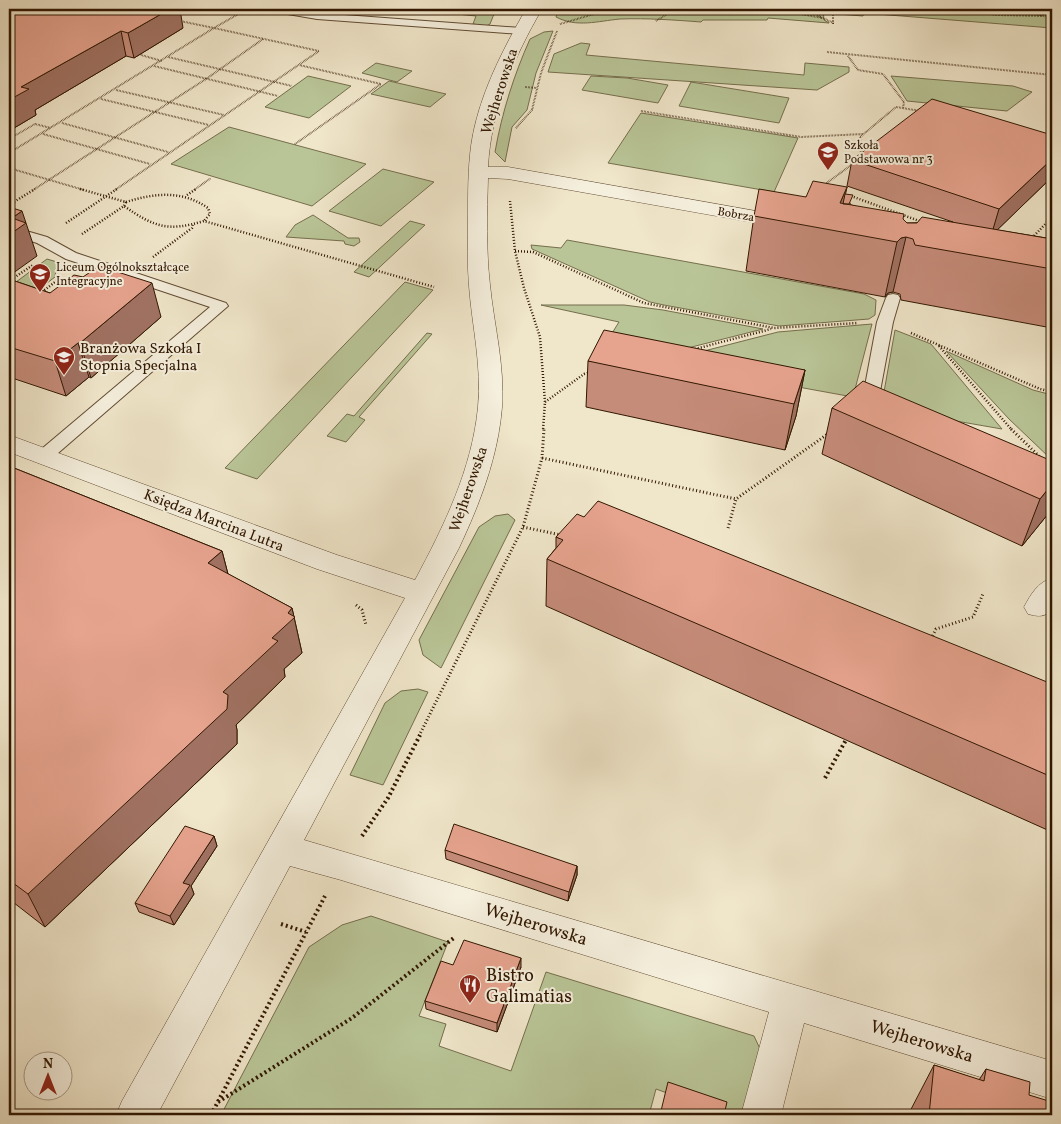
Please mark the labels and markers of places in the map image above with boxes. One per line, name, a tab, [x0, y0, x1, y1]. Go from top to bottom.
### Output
place label: Szkoła Podstawowa nr 3	[844, 138, 933, 168]
school or university icon: Szkoła Podstawowa nr 3	[816, 140, 840, 171]
place label: Liceum Ogólnokształcące Integracyjne	[56, 260, 190, 290]
school or university icon: Liceum Ogólnokształcące Integracyjne	[28, 262, 52, 293]
place label: Branżowa Szkoła I Stopnia Specjalna	[80, 339, 201, 377]
school or university icon: Branżowa Szkoła I Stopnia Specjalna	[52, 345, 76, 376]
place label: Bistro Galimatias	[486, 964, 572, 1010]
restaurant icon: Bistro Galimatias	[458, 973, 482, 1004]

